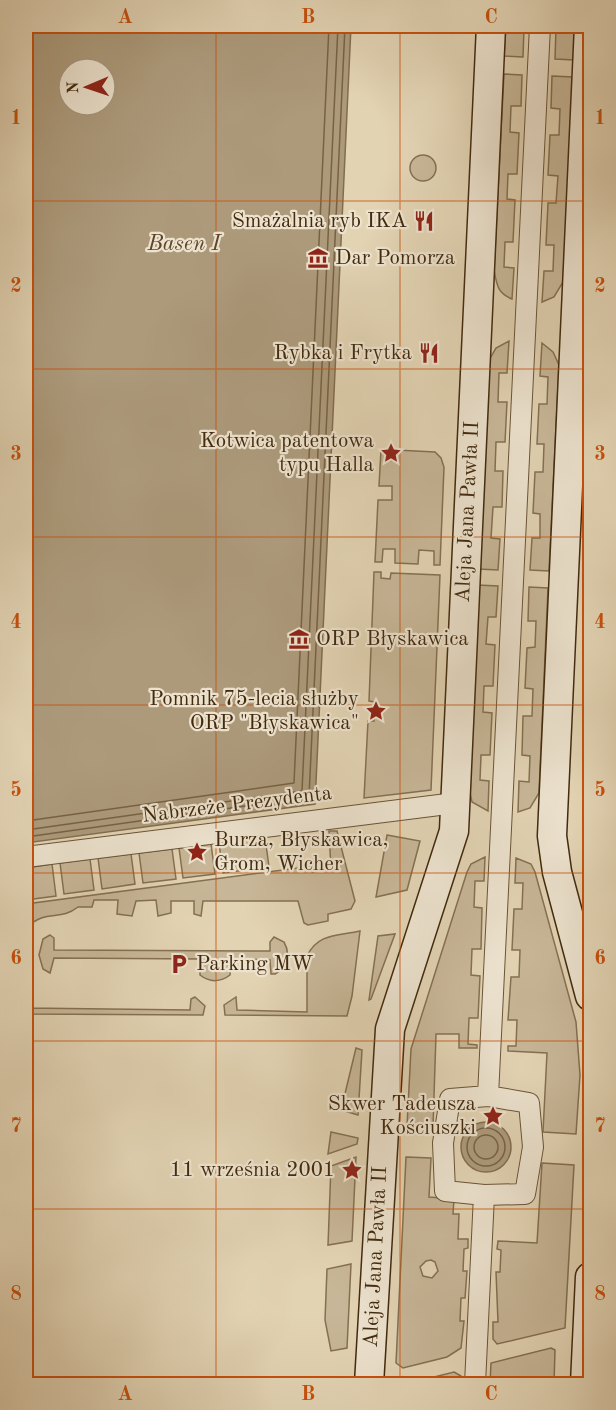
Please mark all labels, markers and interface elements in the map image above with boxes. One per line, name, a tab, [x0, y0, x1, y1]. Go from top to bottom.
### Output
text: A	[117, 8, 133, 28]
text: B	[301, 8, 315, 28]
text: C	[484, 8, 498, 28]
north arrow	[57, 57, 117, 117]
text: N	[66, 80, 82, 94]
text: 1	[10, 109, 22, 129]
text: 1	[594, 109, 606, 129]
restaurant icon: Smażalnia ryb IKA	[412, 209, 436, 233]
place label: Smażalnia ryb IKA	[232, 211, 407, 232]
water label: Basen I	[147, 233, 223, 255]
museum icon: Dar Pomorza	[306, 246, 330, 270]
place label: Dar Pomorza	[335, 248, 455, 269]
text: 2	[10, 277, 22, 297]
text: 2	[594, 277, 606, 297]
restaurant icon: Rybka i Frytka	[417, 341, 441, 365]
place label: Rybka i Frytka	[274, 343, 412, 364]
street label: Aleja Jana Pawła II	[453, 421, 483, 603]
place label: Kotwica patentowa typu Halla	[200, 431, 374, 476]
place icon: Kotwica patentowa typu Halla	[379, 441, 403, 465]
text: 3	[10, 445, 22, 465]
text: 3	[594, 445, 606, 465]
text: 4	[10, 613, 22, 633]
text: 4	[594, 613, 606, 633]
museum icon: ORP Błyskawica	[287, 627, 311, 651]
place label: ORP Błyskawica	[316, 629, 469, 650]
place label: Pomnik 75-lecia służby ORP "Błyskawica"	[149, 689, 359, 734]
place icon: Pomnik 75-lecia służby ORP "Błyskawica"	[364, 699, 388, 723]
text: 5	[10, 780, 22, 801]
text: 5	[594, 780, 606, 801]
street label: Nabrzeże Prezydenta	[141, 783, 333, 827]
place label: Burza, Błyskawica, Grom, Wicher	[214, 830, 388, 875]
place icon: Burza, Błyskawica, Grom, Wicher	[185, 840, 209, 864]
text: 6	[10, 949, 22, 969]
text: 6	[594, 949, 606, 969]
parking icon: Parking MW	[167, 952, 191, 976]
place label: Parking MW	[196, 954, 314, 975]
place label: Skwer Tadeusza Kościuszki	[328, 1094, 476, 1139]
place icon: Skwer Tadeusza Kościuszki	[481, 1104, 505, 1128]
text: 7	[10, 1117, 22, 1137]
text: 7	[594, 1117, 606, 1137]
place icon: 11 września 2001	[340, 1158, 364, 1182]
place label: 11 września 2001	[170, 1160, 335, 1181]
street label: Aleja Jana Pawła II	[361, 1166, 391, 1348]
text: 8	[10, 1285, 22, 1305]
text: 8	[594, 1285, 606, 1305]
text: A	[117, 1385, 133, 1405]
text: B	[301, 1385, 315, 1405]
text: C	[484, 1385, 498, 1405]

